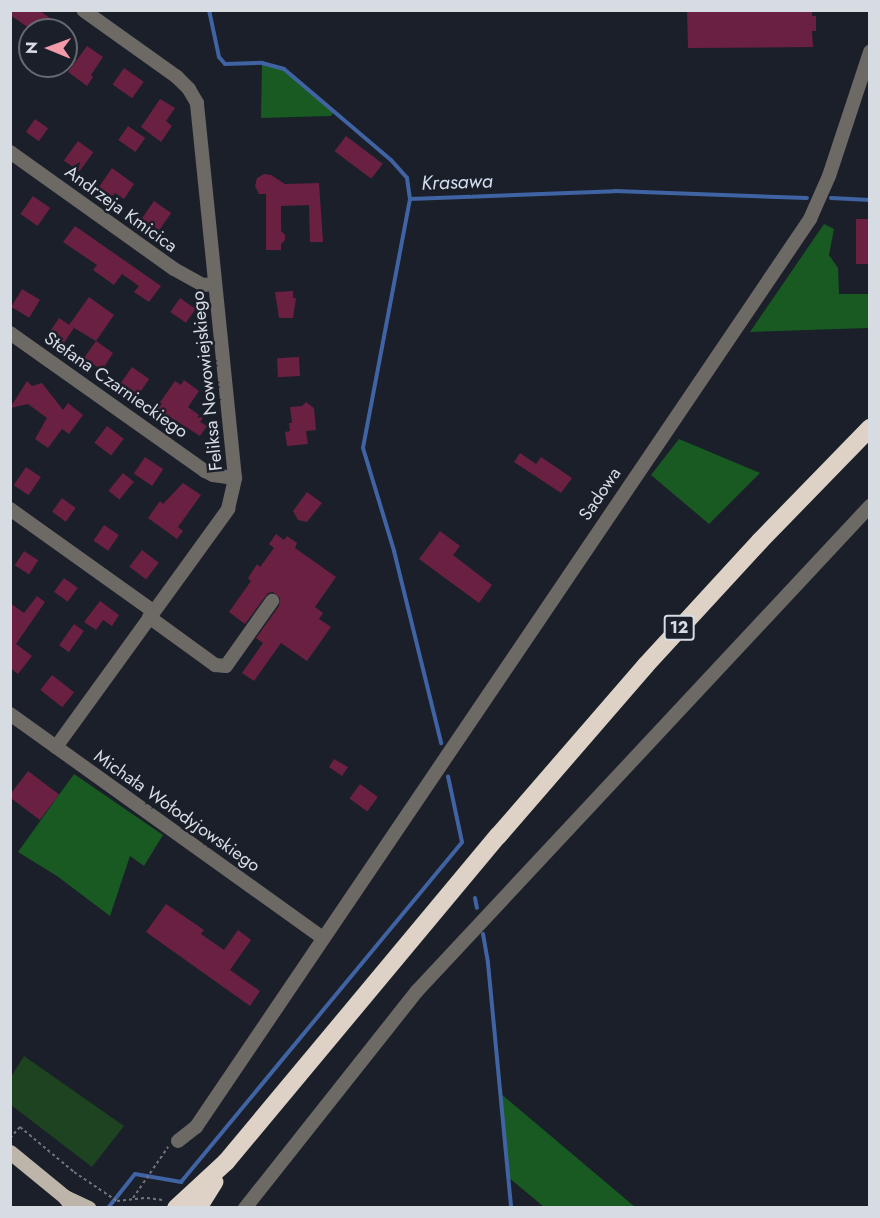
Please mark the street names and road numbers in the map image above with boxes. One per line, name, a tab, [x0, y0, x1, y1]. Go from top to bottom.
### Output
street label: Andrzeja Kmicica	[61, 161, 181, 257]
street label: Feliksa Nowowiejskiego	[187, 290, 227, 472]
street label: Stefana Czarnieckiego	[40, 327, 192, 443]
street label: Sadowa	[574, 463, 626, 525]
road number: 12	[662, 615, 696, 641]
street label: Michała Wołodyjowskiego	[90, 745, 264, 877]

